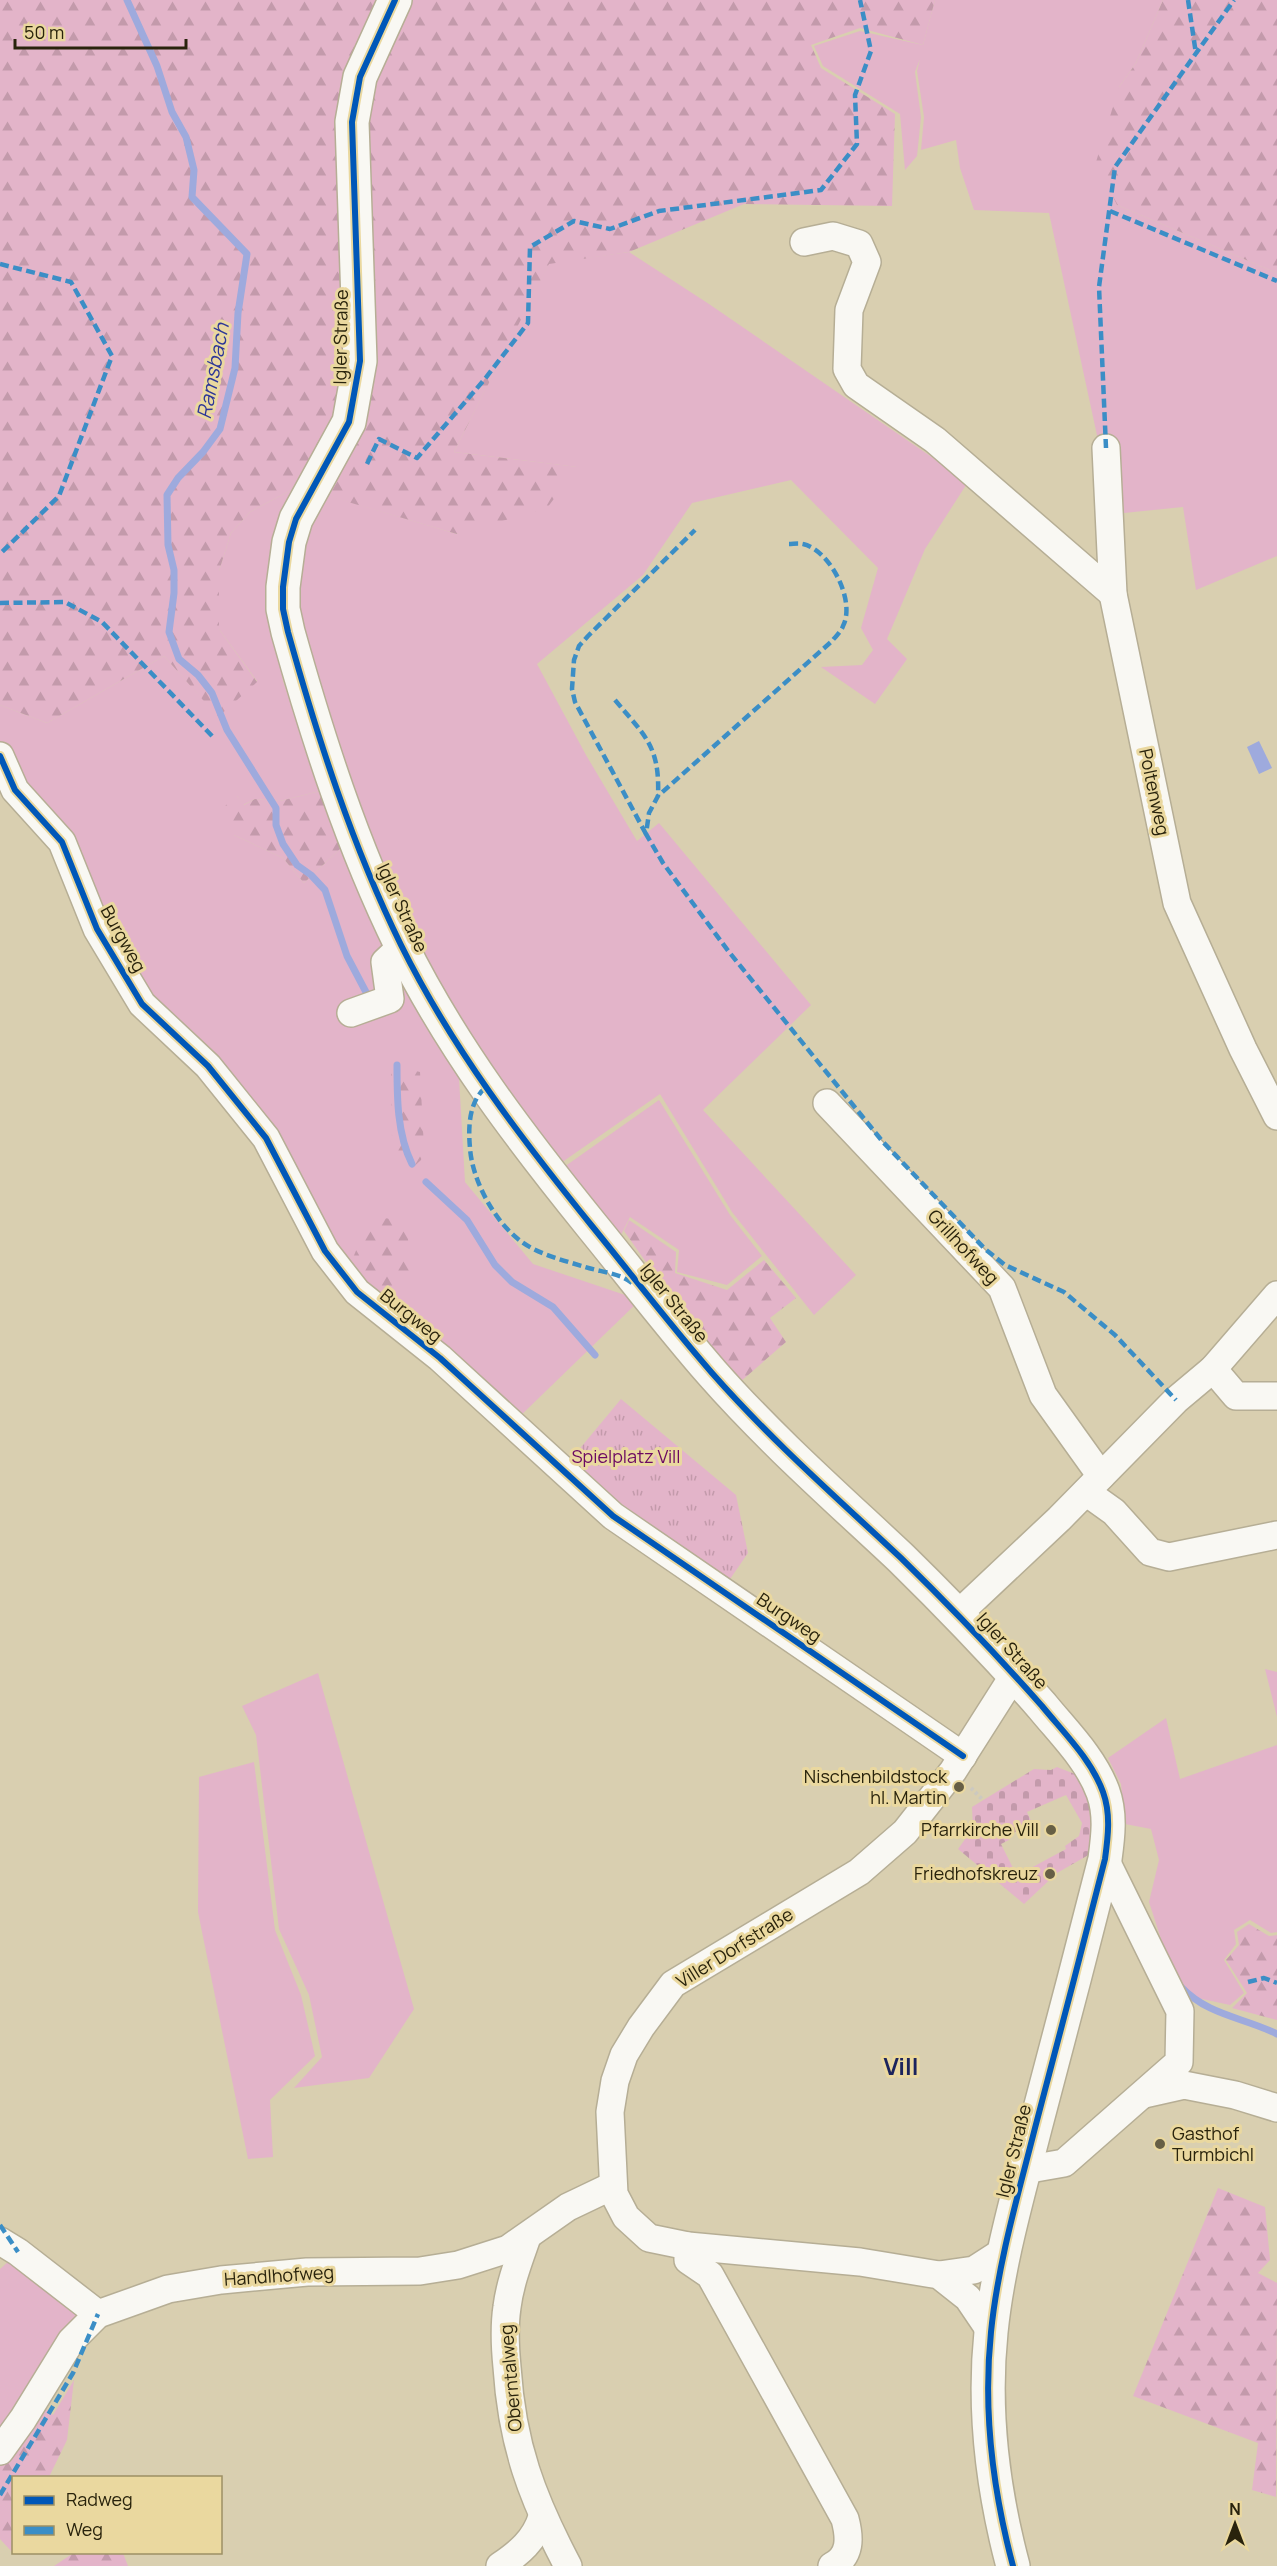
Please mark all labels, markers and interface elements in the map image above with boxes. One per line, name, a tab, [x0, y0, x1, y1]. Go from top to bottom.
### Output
scale bar	[15, 12, 186, 50]
text: 50 m	[24, 20, 64, 44]
street label: Igler Straße	[327, 289, 353, 385]
water label: Ramsbach	[190, 320, 235, 421]
street label: Poltenweg	[1134, 746, 1176, 837]
street label: Igler Straße	[372, 859, 434, 956]
street label: Burgweg	[96, 901, 152, 976]
street label: Grillhofweg	[923, 1204, 1005, 1289]
street label: Igler Straße	[635, 1258, 714, 1347]
street label: Burgweg	[376, 1283, 448, 1348]
park label: Spielplatz Vill	[572, 1444, 681, 1468]
street label: Burgweg	[753, 1587, 827, 1648]
street label: Igler Straße	[972, 1607, 1054, 1694]
place label: Nischenbildstock hl. Martin	[804, 1764, 948, 1809]
marker: Nischenbildstock hl. Martin	[952, 1780, 966, 1794]
place label: Pfarrkirche Vill	[921, 1817, 1039, 1841]
marker: Pfarrkirche Vill	[1044, 1823, 1058, 1837]
place label: Friedhofskreuz	[914, 1861, 1038, 1885]
marker: Friedhofskreuz	[1043, 1867, 1057, 1881]
street label: Viller Dorfstraße	[672, 1902, 797, 1993]
district label: Vill	[883, 2049, 919, 2082]
street label: Igler Straße	[990, 2102, 1036, 2200]
place label: Gasthof Turmbichl	[1172, 2121, 1254, 2166]
marker: Gasthof Turmbichl	[1153, 2137, 1167, 2151]
street label: Handlhofweg	[223, 2259, 335, 2291]
street label: Oberntalweg	[493, 2324, 527, 2433]
legend	[12, 2476, 222, 2554]
text: Radweg	[66, 2487, 133, 2511]
north arrow	[1205, 2494, 1265, 2554]
text: N	[1229, 2498, 1241, 2520]
text: Weg	[66, 2517, 103, 2541]

